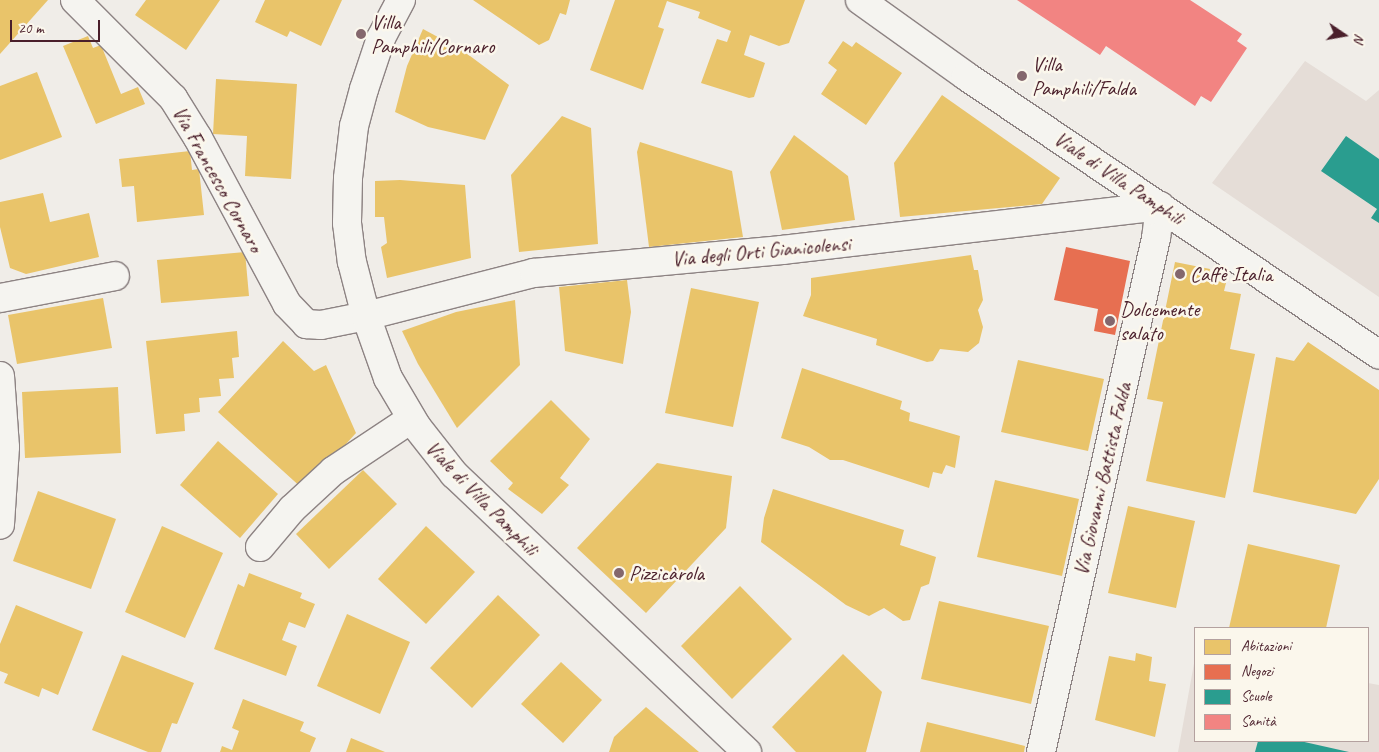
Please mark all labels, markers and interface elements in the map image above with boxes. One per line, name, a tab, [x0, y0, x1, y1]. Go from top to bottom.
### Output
place label: Villa Pamphili/Cornaro	[371, 9, 494, 59]
scale bar	[12, 10, 102, 42]
north arrow	[1319, 10, 1369, 60]
text: 20 m	[18, 19, 44, 38]
marker: Villa Pamphili/Cornaro	[355, 28, 367, 40]
text: N	[1350, 32, 1368, 44]
place label: Villa Pamphili/Falda	[1032, 51, 1136, 101]
marker: Villa Pamphili/Falda	[1016, 70, 1028, 82]
street label: Via Francesco Cornaro	[168, 102, 268, 256]
street label: Viale di Villa Pamphili	[1050, 126, 1188, 230]
street label: Via degli Orti Gianicolensi	[671, 231, 851, 271]
place label: Caffè Italia	[1190, 261, 1272, 287]
marker: Caffè Italia	[1174, 268, 1186, 280]
place label: Dolcemente salato	[1120, 296, 1199, 346]
marker: Dolcemente salato	[1104, 315, 1116, 327]
street label: Via Giovanni Battista Falda	[1068, 380, 1136, 578]
street label: Viale di Villa Pamphili	[421, 436, 543, 560]
place label: Pizzicàrola	[629, 560, 704, 586]
marker: Pizzicàrola	[613, 567, 625, 579]
legend	[1194, 627, 1369, 742]
text: Abitazioni	[1241, 637, 1291, 656]
text: Negozi	[1241, 662, 1273, 681]
text: Scuole	[1241, 687, 1272, 706]
text: Sanità	[1241, 712, 1276, 731]

